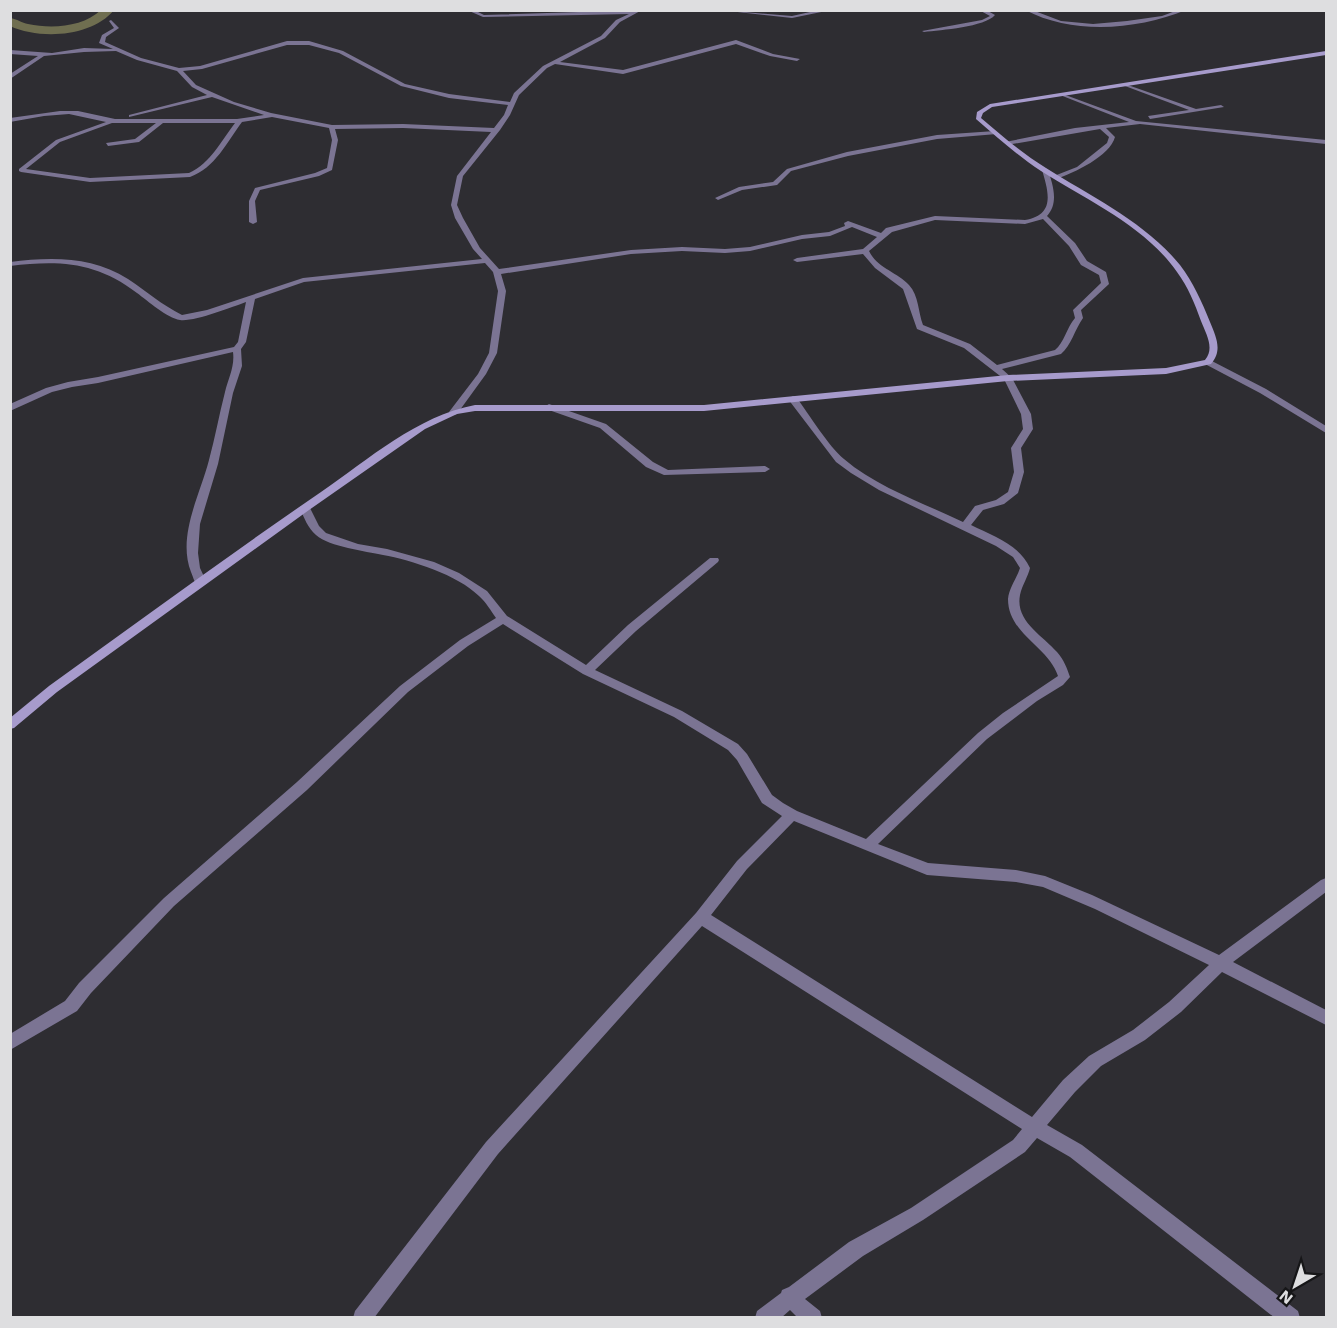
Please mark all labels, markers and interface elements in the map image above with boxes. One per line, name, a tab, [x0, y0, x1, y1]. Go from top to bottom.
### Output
north arrow	[1265, 1256, 1325, 1316]
text: N	[1275, 1286, 1296, 1308]

